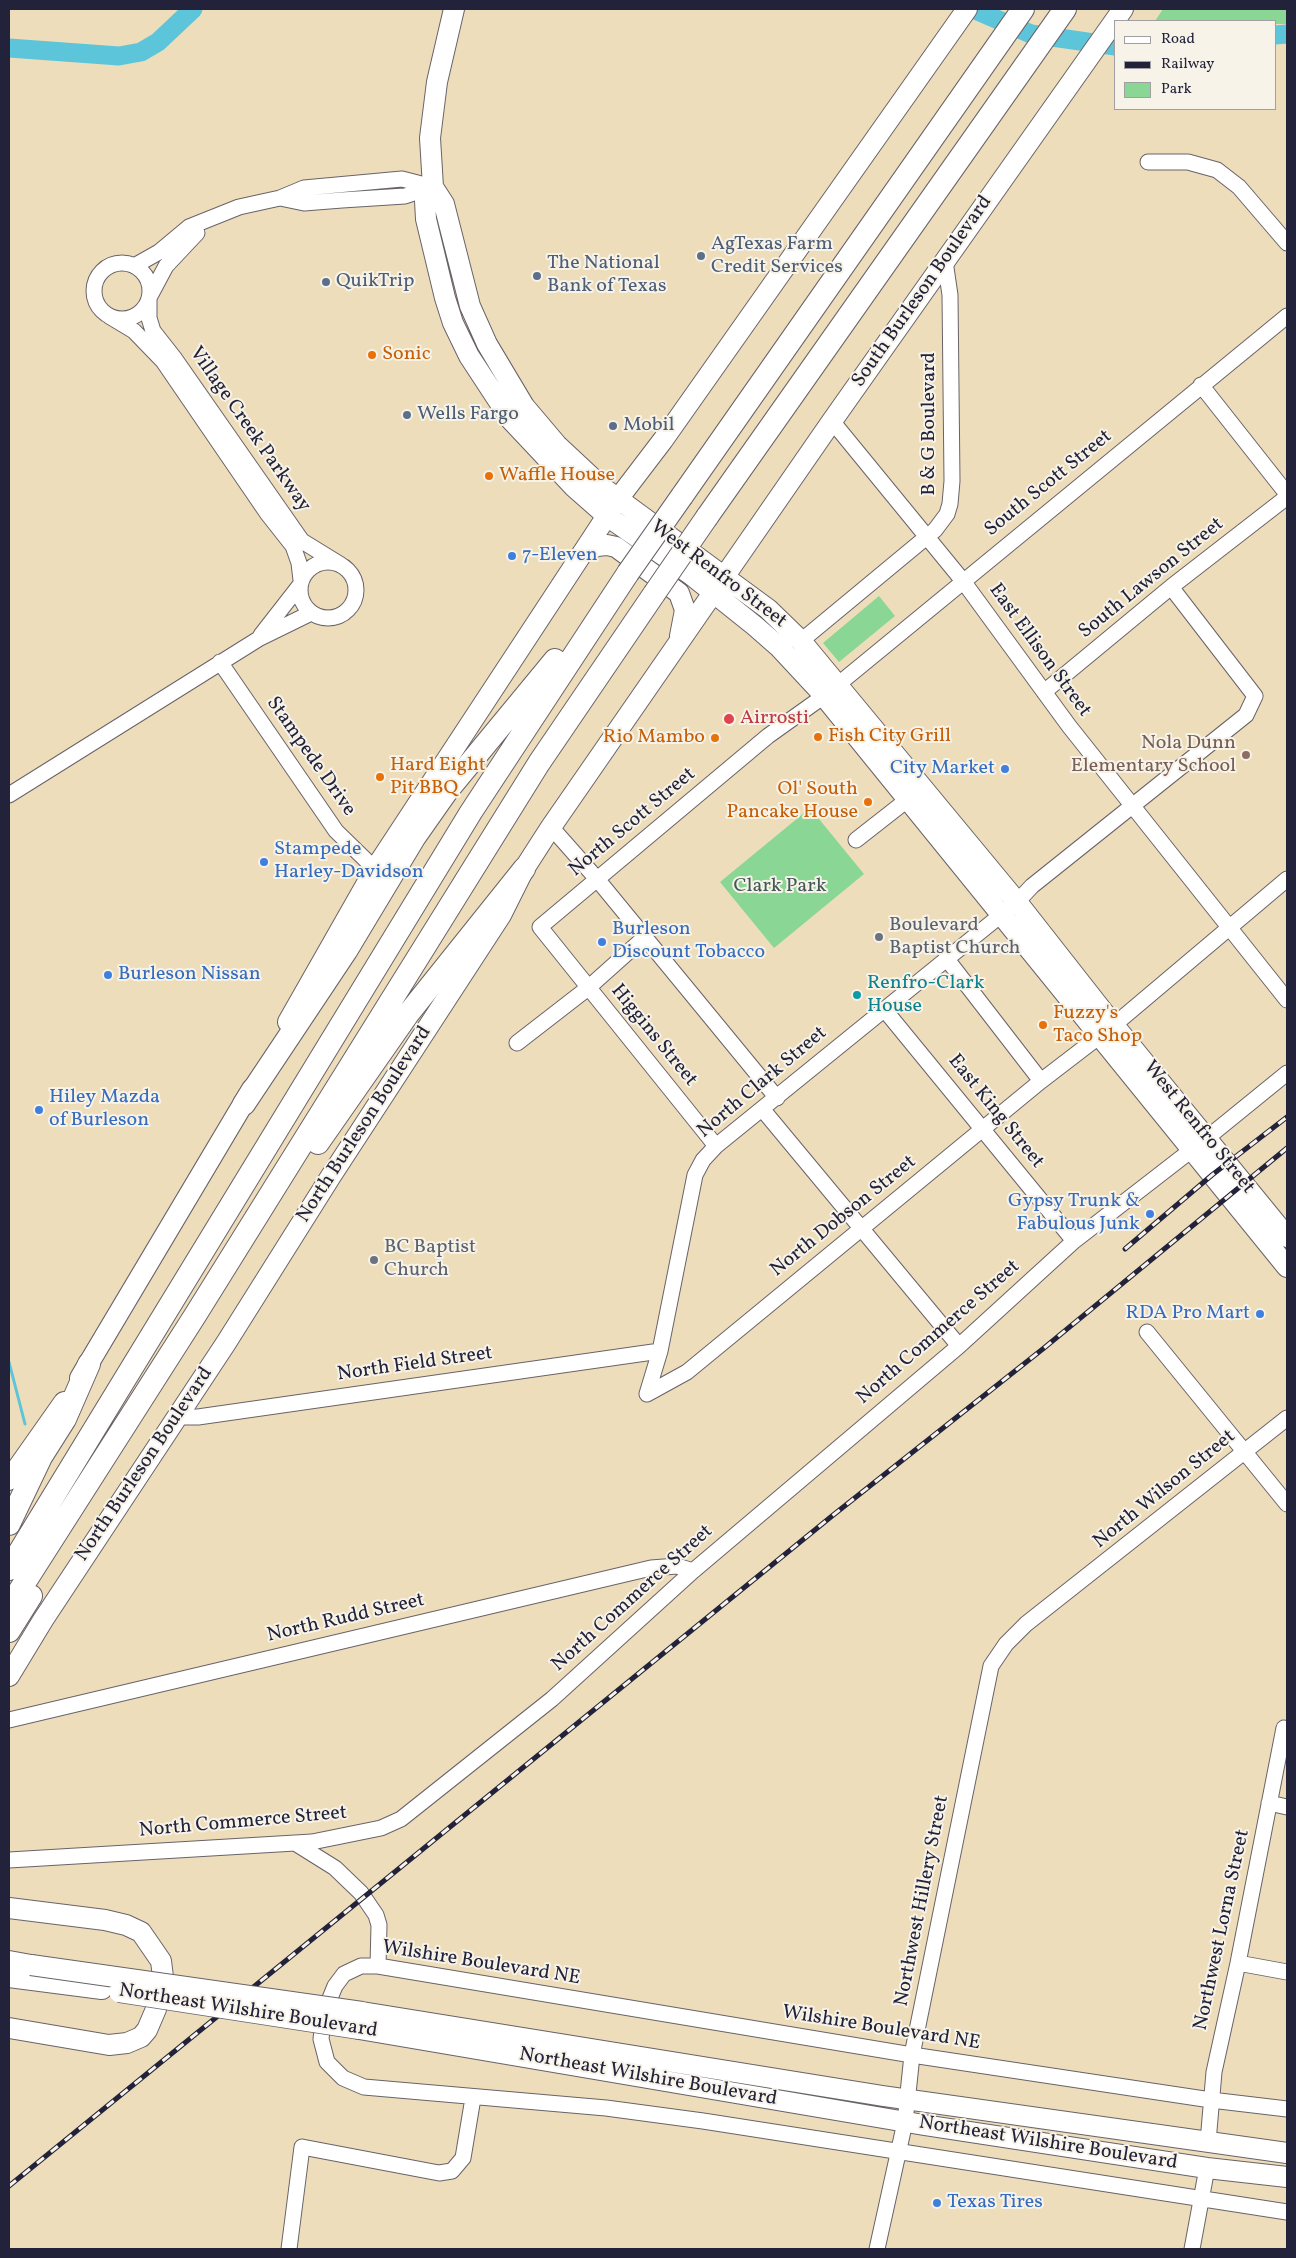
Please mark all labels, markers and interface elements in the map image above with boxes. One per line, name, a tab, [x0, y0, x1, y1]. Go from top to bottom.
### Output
legend	[1114, 20, 1276, 110]
text: Road	[1161, 29, 1195, 50]
text: Railway	[1161, 54, 1214, 75]
text: Park	[1161, 79, 1192, 100]
street label: South Burleson Boulevard	[848, 192, 998, 392]
place label: AgTexas Farm Credit Services	[711, 233, 843, 280]
marker: AgTexas Farm Credit Services	[695, 250, 707, 262]
place label: The National Bank of Texas	[547, 252, 666, 299]
place label: QuikTrip	[336, 270, 415, 294]
marker: The National Bank of Texas	[531, 270, 543, 282]
marker: QuikTrip	[320, 276, 332, 288]
street label: Village Creek Parkway	[183, 343, 315, 517]
place label: Sonic	[382, 343, 431, 367]
marker: Sonic	[366, 349, 378, 361]
street label: B & G Boulevard	[918, 352, 942, 496]
place label: Wells Fargo	[417, 403, 519, 427]
marker: Wells Fargo	[401, 409, 413, 421]
place label: Mobil	[623, 414, 675, 438]
marker: Mobil	[607, 420, 619, 432]
street label: South Scott Street	[981, 425, 1117, 543]
place label: Waffle House	[499, 464, 615, 488]
marker: Waffle House	[483, 470, 495, 482]
street label: South Lawson Street	[1075, 513, 1229, 645]
street label: West Renfro Street	[645, 516, 791, 634]
place label: 7-Eleven	[522, 544, 598, 568]
marker: 7-Eleven	[506, 550, 518, 562]
street label: East Ellison Street	[983, 580, 1095, 722]
street label: Stampede Drive	[260, 693, 360, 821]
place label: Airrosti	[740, 707, 809, 731]
marker: Airrosti	[722, 712, 736, 726]
place label: Fish City Grill	[828, 725, 951, 749]
place label: Rio Mambo	[603, 726, 705, 750]
marker: Fish City Grill	[812, 731, 824, 743]
marker: Rio Mambo	[709, 732, 721, 744]
place label: Nola Dunn Elementary School	[1071, 732, 1236, 779]
marker: Nola Dunn Elementary School	[1240, 749, 1252, 761]
place label: Hard Eight Pit BBQ	[390, 754, 486, 801]
place label: City Market	[890, 757, 995, 781]
street label: North Scott Street	[565, 763, 701, 883]
marker: City Market	[999, 763, 1011, 775]
marker: Hard Eight Pit BBQ	[374, 771, 386, 783]
place label: Ol' South Pancake House	[726, 778, 858, 825]
marker: Ol' South Pancake House	[862, 796, 874, 808]
place label: Stampede Harley-Davidson	[274, 838, 424, 885]
marker: Stampede Harley-Davidson	[258, 856, 270, 868]
park label: Clark Park	[733, 875, 827, 899]
place label: Boulevard Baptist Church	[889, 914, 1020, 961]
place label: Burleson Discount Tobacco	[612, 918, 765, 965]
marker: Boulevard Baptist Church	[873, 931, 885, 943]
marker: Burleson Discount Tobacco	[596, 936, 608, 948]
place label: Burleson Nissan	[118, 963, 261, 987]
marker: Burleson Nissan	[102, 969, 114, 981]
place label: Renfro-Clark House	[867, 972, 985, 1019]
street label: Higgins Street	[605, 980, 701, 1092]
marker: Renfro-Clark House	[851, 989, 863, 1001]
place label: Fuzzy's Taco Shop	[1053, 1002, 1142, 1049]
marker: Fuzzy's Taco Shop	[1037, 1019, 1049, 1031]
street label: North Burleson Boulevard	[292, 1022, 438, 1228]
street label: North Clark Street	[693, 1022, 833, 1144]
street label: East King Street	[942, 1050, 1048, 1174]
street label: West Renfro Street	[1137, 1057, 1259, 1199]
place label: Hiley Mazda of Burleson	[49, 1086, 160, 1133]
marker: Hiley Mazda of Burleson	[33, 1104, 45, 1116]
street label: North Dobson Street	[766, 1151, 922, 1283]
place label: Gypsy Trunk & Fabulous Junk	[1008, 1190, 1140, 1237]
marker: Gypsy Trunk & Fabulous Junk	[1144, 1208, 1156, 1220]
place label: BC Baptist Church	[384, 1236, 476, 1283]
marker: BC Baptist Church	[368, 1254, 380, 1266]
street label: North Commerce Street	[852, 1256, 1026, 1410]
place label: RDA Pro Mart	[1125, 1302, 1250, 1326]
marker: RDA Pro Mart	[1254, 1308, 1266, 1320]
street label: North Field Street	[336, 1342, 494, 1388]
street label: North Burleson Boulevard	[71, 1363, 219, 1567]
street label: North Wilson Street	[1089, 1425, 1241, 1555]
street label: North Commerce Street	[547, 1520, 719, 1678]
street label: North Rudd Street	[265, 1589, 427, 1649]
street label: Northwest Hillery Street	[891, 1793, 955, 2009]
street label: North Commerce Street	[138, 1802, 348, 1844]
street label: Northwest Lorna Street	[1190, 1827, 1256, 2033]
street label: Wilshire Boulevard NE	[380, 1936, 582, 1992]
street label: Northeast Wilshire Boulevard	[117, 1980, 379, 2044]
street label: Wilshire Boulevard NE	[780, 2001, 982, 2057]
street label: Northeast Wilshire Boulevard	[517, 2043, 779, 2113]
street label: Northeast Wilshire Boulevard	[917, 2112, 1179, 2176]
place label: Texas Tires	[947, 2191, 1043, 2215]
marker: Texas Tires	[931, 2197, 943, 2209]

